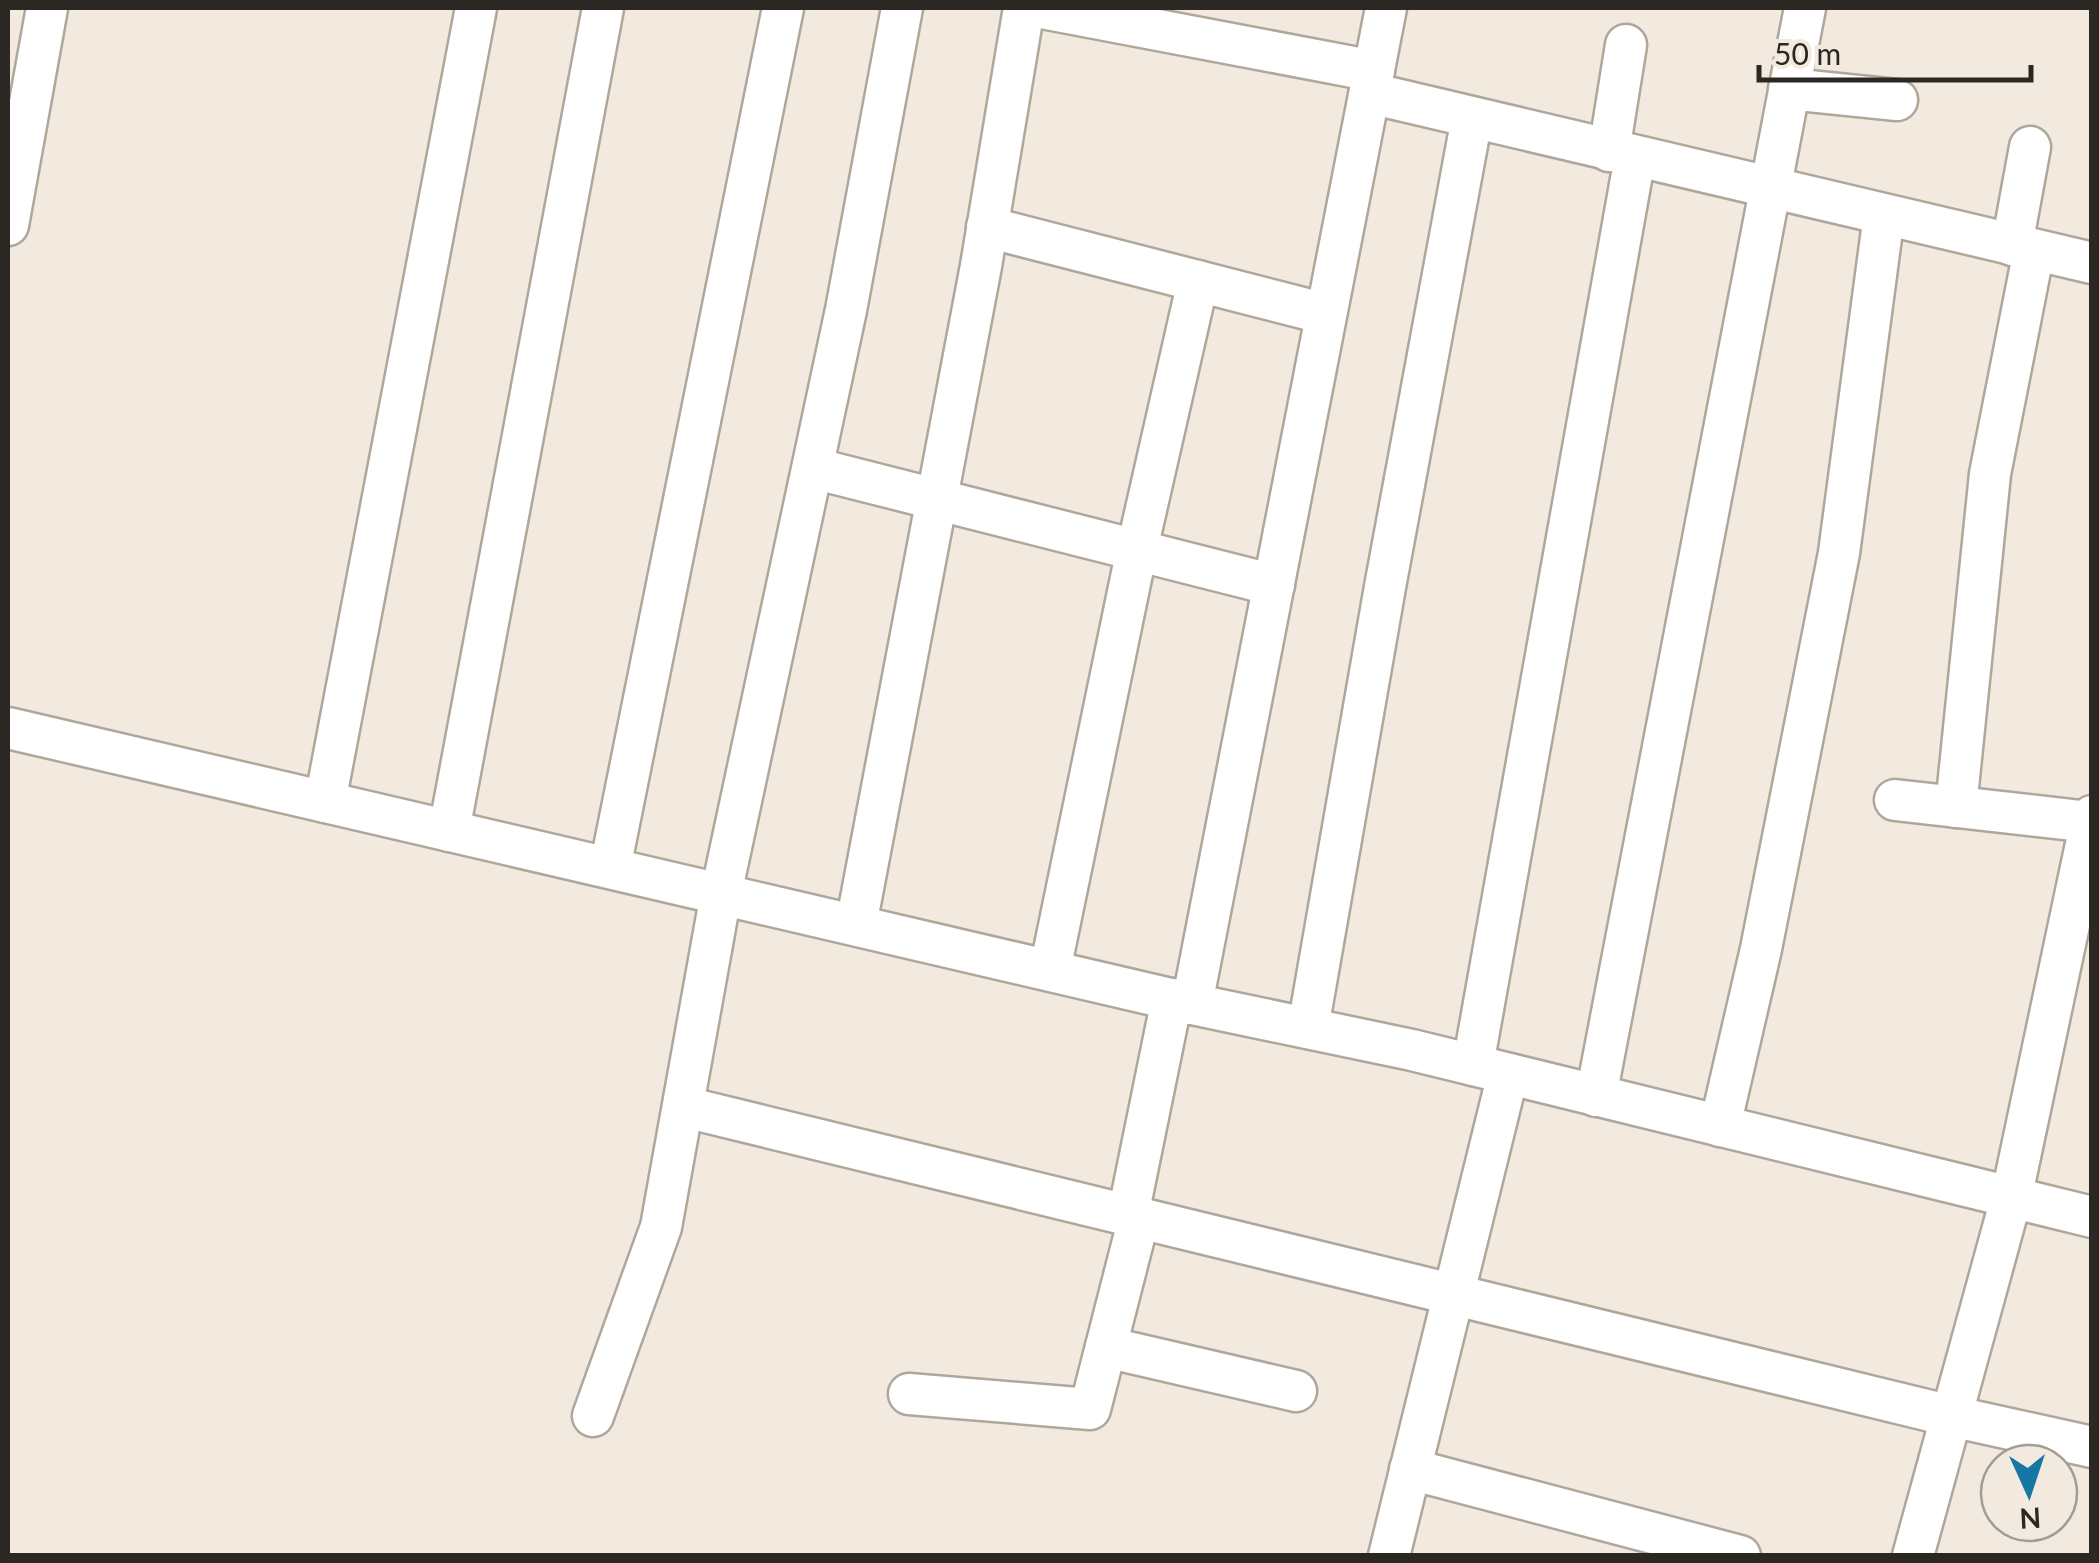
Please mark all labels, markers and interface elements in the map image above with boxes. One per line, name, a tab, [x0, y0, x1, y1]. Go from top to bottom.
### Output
scale bar	[1759, 20, 2032, 82]
text: 50 m	[1774, 35, 1841, 71]
north arrow	[1979, 1443, 2079, 1543]
text: N	[2019, 1501, 2042, 1537]

